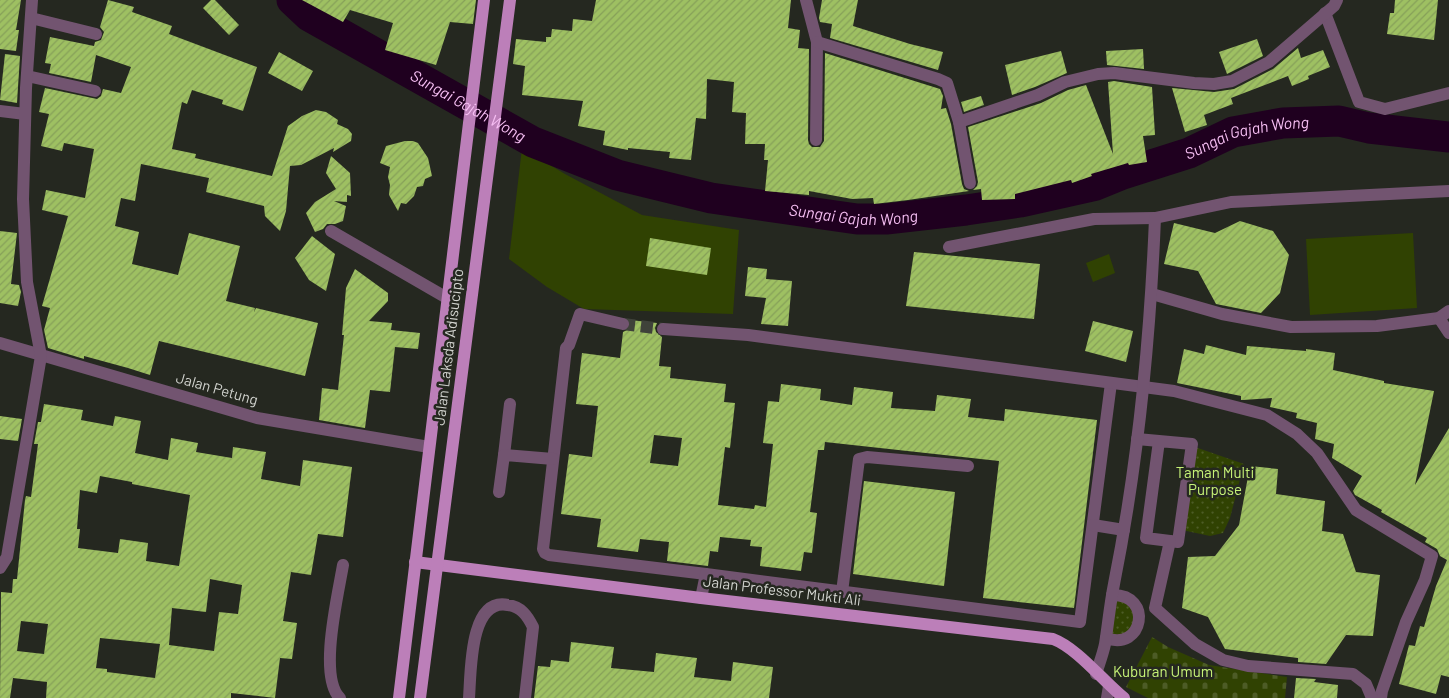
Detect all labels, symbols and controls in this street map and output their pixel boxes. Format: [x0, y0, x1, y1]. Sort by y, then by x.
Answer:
water label: Sungai Gajah Wong [407, 65, 529, 145]
water label: Sungai Gajah Wong [1181, 112, 1309, 163]
water label: Sungai Gajah Wong [788, 199, 919, 229]
street label: Jalan Laksda Adisucipto [429, 268, 467, 426]
street label: Jalan Petung [174, 368, 260, 408]
park label: Taman Multi Purpose [1176, 463, 1254, 498]
street label: Jalan Professor Mukti Ali [702, 571, 862, 609]
park label: Kuburan Umum [1113, 662, 1213, 680]

